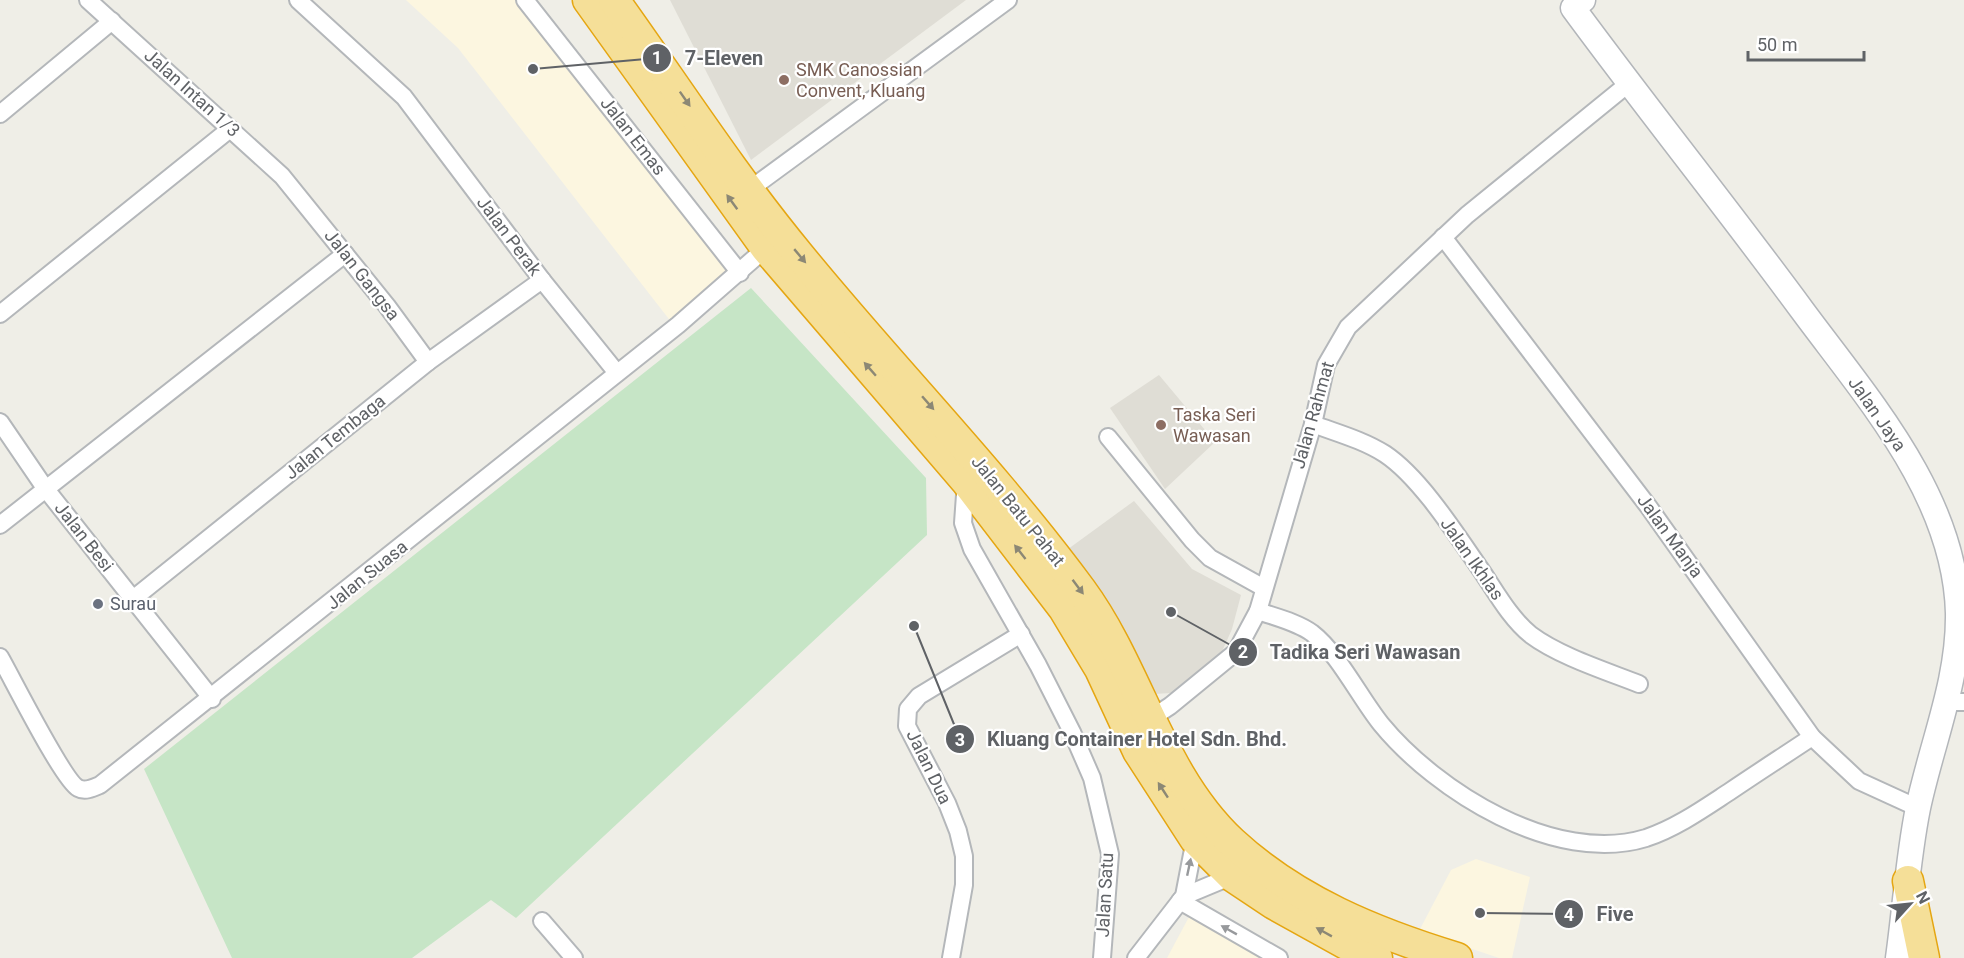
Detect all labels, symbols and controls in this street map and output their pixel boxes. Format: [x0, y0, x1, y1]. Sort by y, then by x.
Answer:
scale bar [1748, 24, 1864, 62]
text: 50 m [1757, 34, 1797, 55]
callout: 7-Eleven [642, 39, 775, 77]
street label: Jalan Intan 1/3 [140, 44, 244, 141]
text: 7-Eleven [685, 46, 763, 70]
text: 1 [652, 47, 662, 68]
place label: SMK Canossian Convent, Kluang [796, 59, 925, 101]
marker: SMK Canossian Convent, Kluang [777, 73, 791, 87]
street label: Jalan Emas [596, 92, 670, 179]
one-way arrow [678, 92, 690, 107]
street label: Jalan Perak [473, 192, 547, 280]
one-way arrow [726, 195, 738, 211]
street label: Jalan Gangsa [320, 225, 404, 324]
one-way arrow [794, 248, 807, 264]
street label: Jalan Rahmat [1287, 359, 1338, 471]
one-way arrow [863, 361, 876, 377]
street label: Jalan Jaya [1844, 372, 1911, 455]
street label: Jalan Tembaga [280, 390, 389, 483]
one-way arrow [922, 395, 935, 411]
place label: Taska Seri Wawasan [1173, 404, 1256, 446]
marker: Taska Seri Wawasan [1154, 418, 1168, 432]
street label: Jalan Batu Pahat [967, 451, 1069, 570]
street label: Jalan Manja [1633, 490, 1708, 581]
street label: Jalan Besi [51, 498, 118, 576]
street label: Jalan Ikhlas [1436, 513, 1508, 604]
street label: Jalan Suasa [322, 536, 411, 614]
one-way arrow [1015, 544, 1027, 559]
one-way arrow [1072, 578, 1084, 594]
place label: Surau [110, 593, 156, 614]
marker: Surau [91, 597, 105, 611]
callout: Tadika Seri Wawasan [1228, 633, 1472, 671]
text: Tadika Seri Wawasan [1270, 640, 1460, 664]
text: 2 [1238, 641, 1248, 662]
callout: Kluang Container Hotel Sdn. Bhd. [945, 720, 1299, 758]
street label: Jalan Dua [903, 726, 956, 807]
text: Kluang Container Hotel Sdn. Bhd. [987, 727, 1287, 751]
text: 3 [955, 729, 965, 750]
one-way arrow [1158, 782, 1169, 798]
street label: Jalan Satu [1092, 852, 1117, 938]
one-way arrow [1185, 858, 1195, 877]
north arrow [1880, 874, 1940, 934]
text: N [1912, 888, 1934, 907]
callout: Five [1554, 895, 1646, 933]
text: Five [1596, 902, 1634, 926]
text: 4 [1564, 904, 1574, 925]
one-way arrow [1220, 925, 1237, 935]
one-way arrow [1316, 927, 1333, 937]

